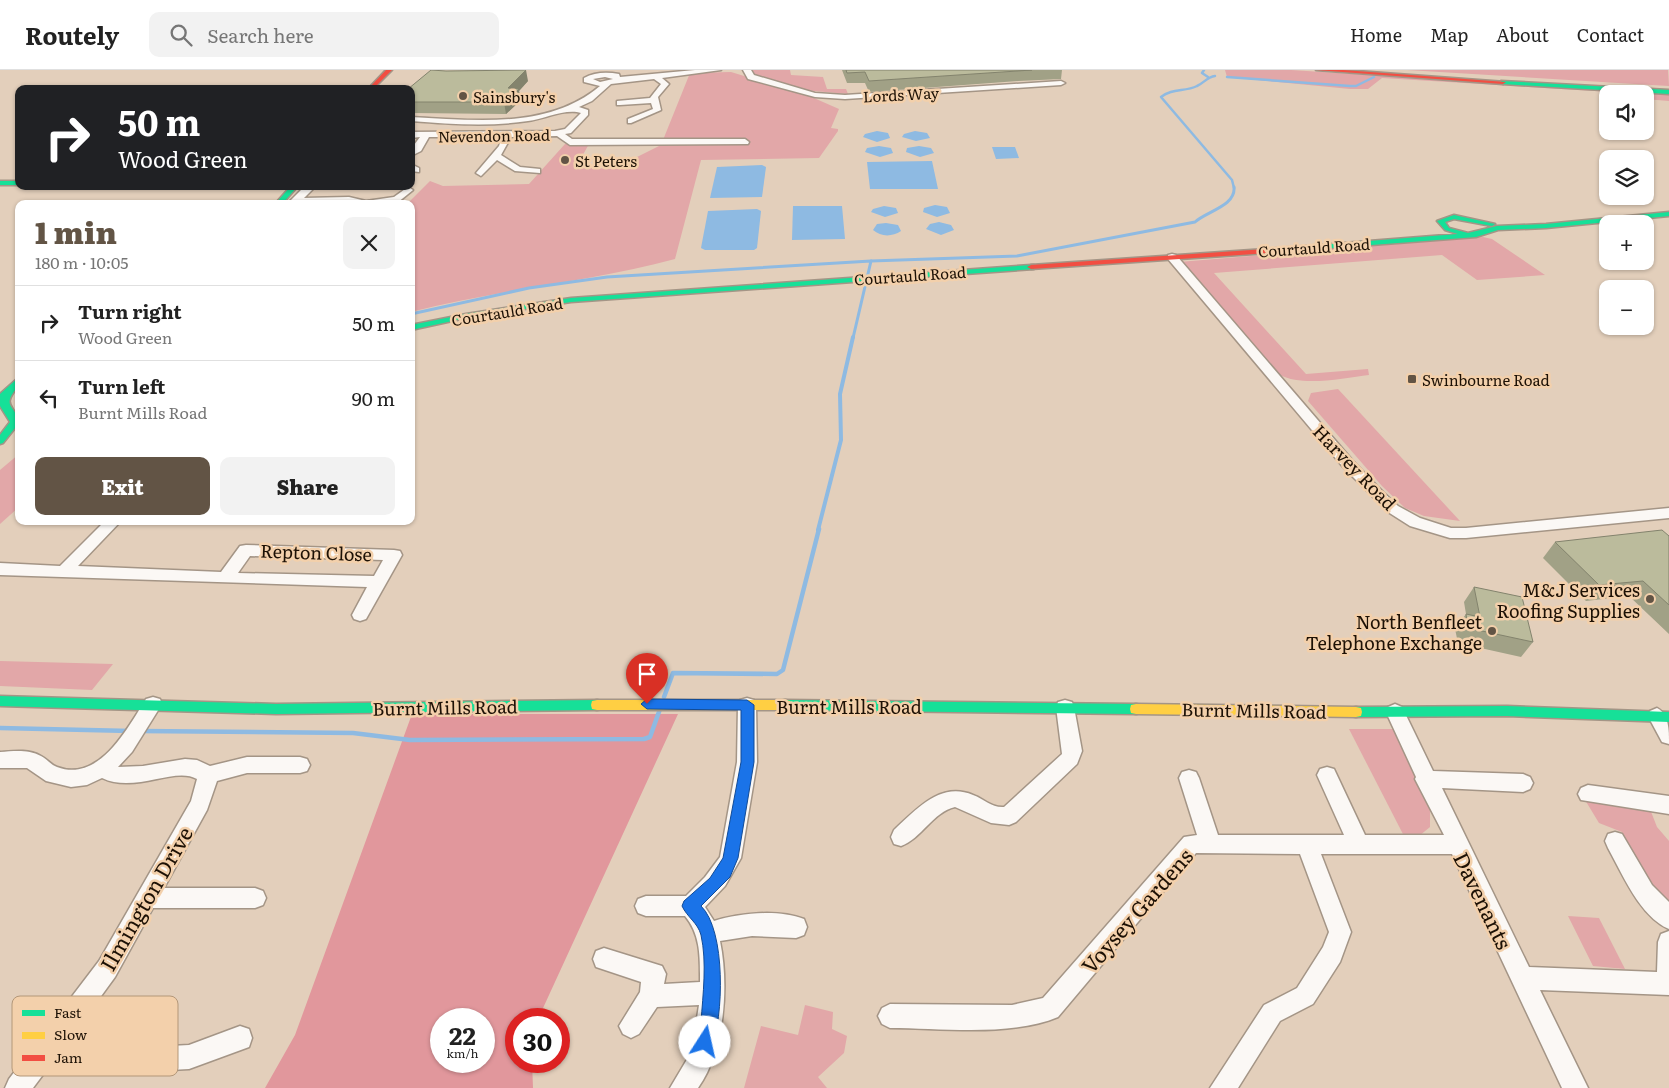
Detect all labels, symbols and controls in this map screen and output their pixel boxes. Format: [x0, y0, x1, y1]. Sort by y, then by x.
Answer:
search box [149, 12, 499, 57]
text: Routely [25, 17, 119, 52]
icon: search [167, 21, 195, 49]
text: Search here [207, 21, 314, 49]
text: Home [1350, 21, 1402, 48]
text: Map [1430, 21, 1468, 48]
text: About [1496, 21, 1549, 48]
text: Contact [1577, 21, 1644, 48]
street label: Lords Way [862, 81, 940, 107]
place label: Sainsbury's [473, 85, 556, 108]
map controls [1599, 85, 1654, 335]
button: sound [1599, 85, 1654, 140]
marker: Sainsbury's [457, 90, 469, 102]
text: 50 m [118, 95, 201, 147]
icon: right [35, 105, 100, 170]
street label: Nevendon Road [438, 123, 550, 147]
text: Wood Green [118, 142, 248, 175]
place label: St Peters [575, 149, 637, 172]
button: layers [1599, 150, 1654, 205]
marker: St Peters [559, 154, 571, 166]
text: 1 min [35, 209, 117, 253]
button: + [1599, 215, 1654, 270]
button: close [343, 217, 395, 269]
street label: Courtauld Road [1257, 232, 1371, 262]
text: 180 m · 10:05 [35, 250, 129, 274]
street label: Courtauld Road [853, 260, 967, 290]
button: − [1599, 280, 1654, 335]
street label: Courtauld Road [450, 291, 564, 331]
text: Turn right [78, 297, 182, 325]
icon: right [35, 309, 63, 337]
text: 50 m [352, 309, 395, 337]
text: Wood Green [78, 325, 172, 349]
place label: Swinbourne Road [1422, 368, 1550, 391]
text: Turn left [78, 372, 165, 400]
marker: Swinbourne Road [1406, 373, 1418, 385]
icon: left [35, 384, 63, 412]
text: 90 m [352, 384, 395, 412]
text: Burnt Mills Road [78, 400, 207, 424]
street label: Harvey Road [1307, 418, 1403, 516]
button: Exit [35, 457, 210, 515]
button: Share [220, 457, 395, 515]
street label: Repton Close [260, 537, 372, 567]
place label: M&J Services Roofing Supplies [1496, 576, 1640, 624]
marker: M&J Services Roofing Supplies [1644, 593, 1656, 605]
place label: North Benfleet Telephone Exchange [1305, 608, 1483, 656]
marker: North Benfleet Telephone Exchange [1486, 625, 1498, 637]
pin [626, 653, 668, 704]
icon: arrive [633, 660, 661, 688]
street label: Burnt Mills Road [372, 692, 518, 722]
street label: Burnt Mills Road [776, 693, 922, 720]
street label: Burnt Mills Road [1181, 695, 1327, 725]
street label: Ilmington Drive [91, 820, 199, 976]
street label: Voysey Gardens [1073, 841, 1199, 979]
street label: Davenants [1447, 846, 1521, 954]
legend [12, 996, 178, 1076]
text: Fast [54, 1002, 82, 1022]
speed limit sign: 30 [505, 1008, 570, 1073]
position arrow [678, 1015, 730, 1067]
text: 22 [449, 1016, 476, 1053]
text: Slow [54, 1024, 87, 1044]
text: km/h [447, 1044, 478, 1062]
text: Jam [54, 1047, 83, 1067]

